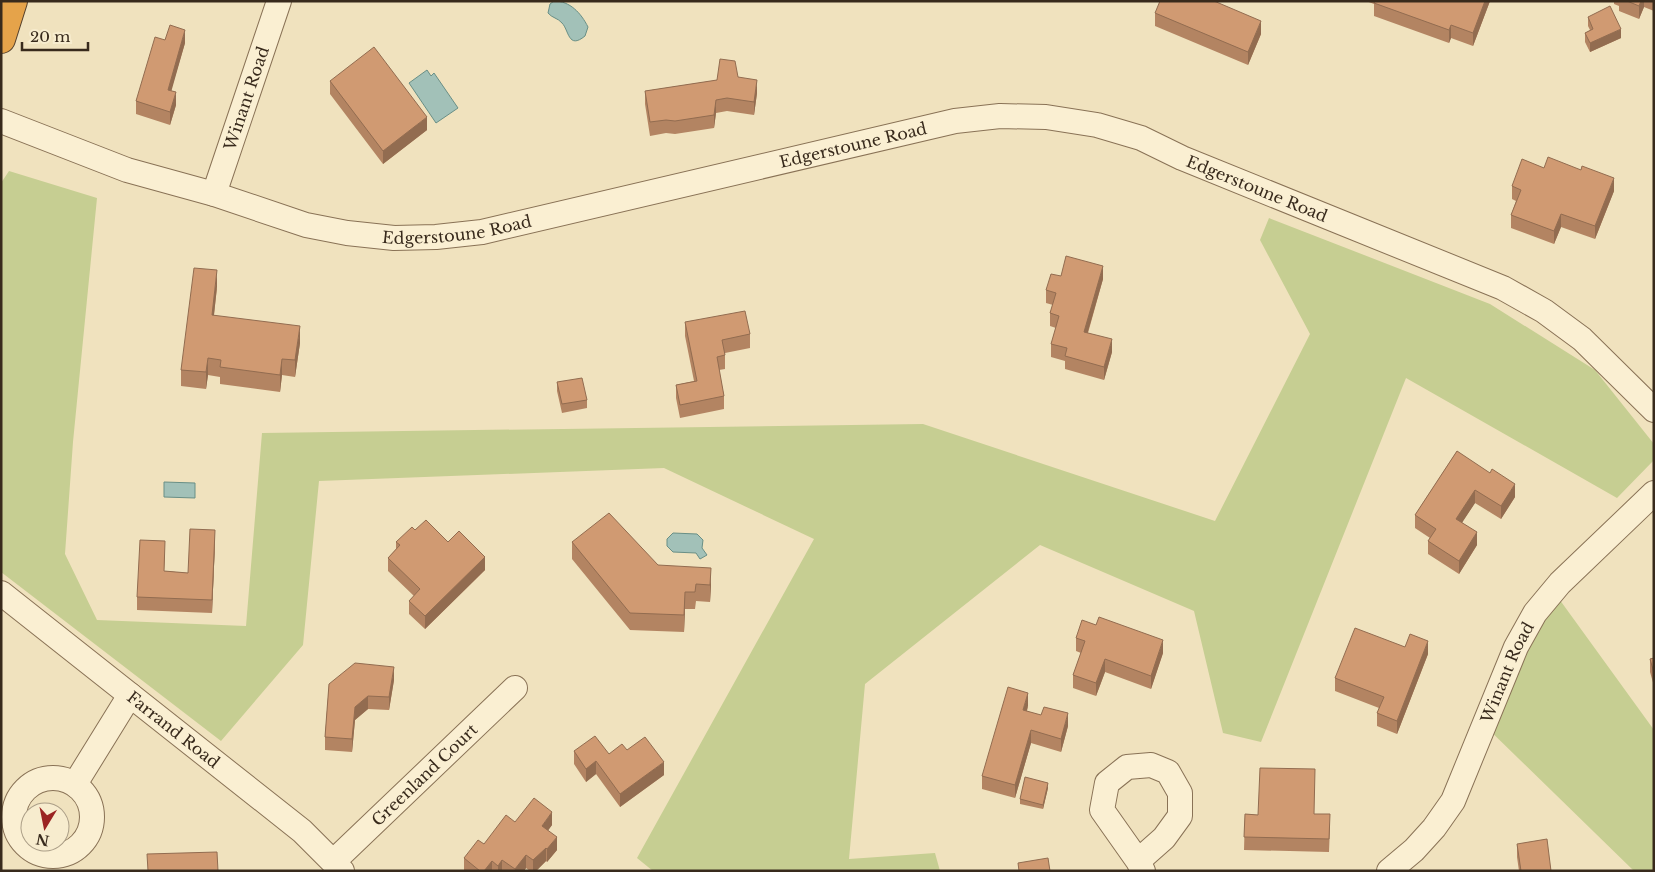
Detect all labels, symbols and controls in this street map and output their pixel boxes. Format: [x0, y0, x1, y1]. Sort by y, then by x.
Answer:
scale bar [22, 20, 89, 52]
text: 20 m [30, 27, 70, 46]
street label: Winant Road [219, 44, 273, 154]
street label: Edgerstoune Road [777, 118, 929, 172]
street label: Edgerstoune Road [1183, 151, 1331, 226]
street label: Edgerstoune Road [381, 211, 534, 248]
street label: Winant Road [1476, 618, 1538, 727]
street label: Farrand Road [123, 687, 224, 772]
street label: Greenland Court [367, 719, 482, 830]
north arrow [20, 802, 70, 852]
text: N [35, 830, 51, 850]

